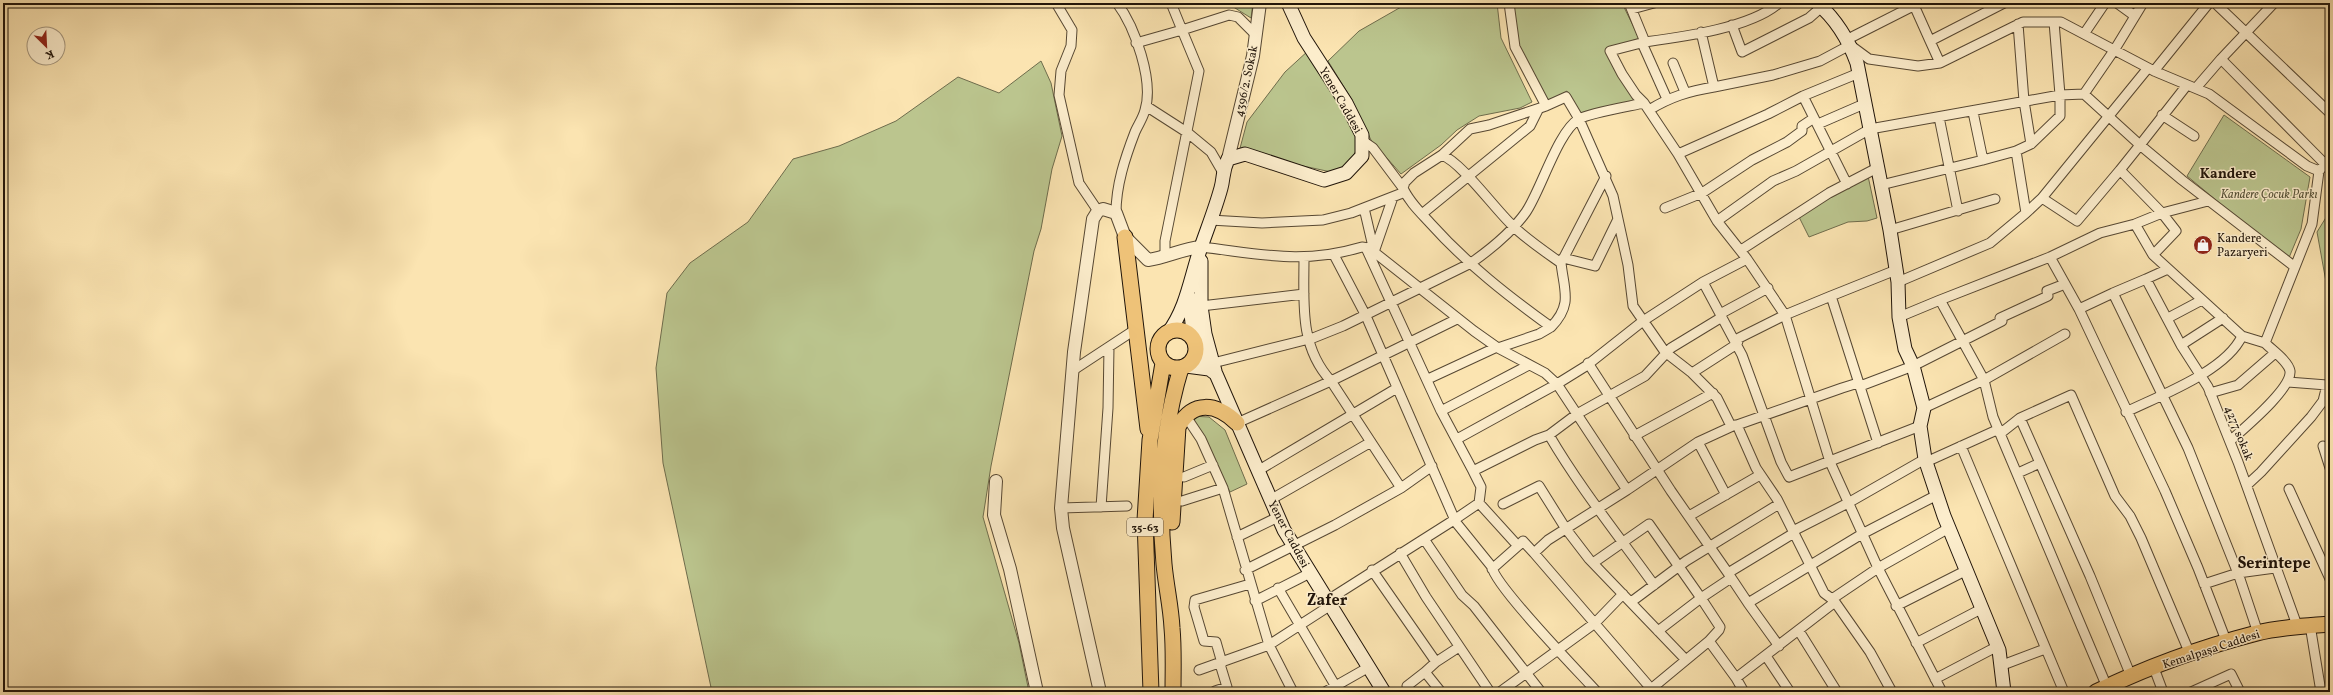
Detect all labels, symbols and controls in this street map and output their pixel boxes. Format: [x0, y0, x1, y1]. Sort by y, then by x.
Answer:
north arrow [26, 26, 66, 66]
street label: 4396/2. Sokak [1232, 44, 1262, 118]
text: K [43, 45, 56, 62]
street label: Yener Caddesi [1315, 64, 1366, 137]
district label: Kandere [2200, 165, 2256, 184]
park label: Kandere Çocuk Parkı [2221, 187, 2317, 203]
place label: Kandere Pazaryeri [2217, 231, 2268, 261]
shop icon: Kandere Pazaryeri [2192, 234, 2214, 256]
street label: 4277 sokak [2220, 404, 2256, 464]
street label: Yener Caddesi [1264, 498, 1313, 571]
road number: 35-63 [1127, 518, 1163, 536]
district label: Serintepe [2237, 553, 2311, 575]
district label: Zafer [1307, 590, 1348, 612]
street label: Kemalpaşa Caddesi [2160, 627, 2262, 673]

